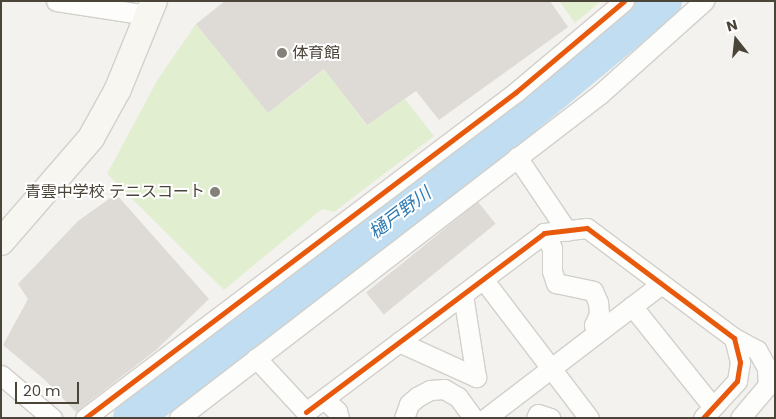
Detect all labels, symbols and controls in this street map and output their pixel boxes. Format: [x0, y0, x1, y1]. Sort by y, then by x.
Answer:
north arrow [711, 15, 761, 65]
text: N [724, 15, 740, 37]
place label: 体育館 [292, 43, 340, 63]
marker: 体育館 [276, 47, 288, 59]
place label: 青雲中学校 テニスコート [25, 182, 205, 202]
water label: 樋戸野川 [365, 183, 435, 243]
marker: 青雲中学校 テニスコート [209, 186, 221, 198]
scale bar [18, 372, 81, 404]
text: 20 m [23, 380, 61, 401]

